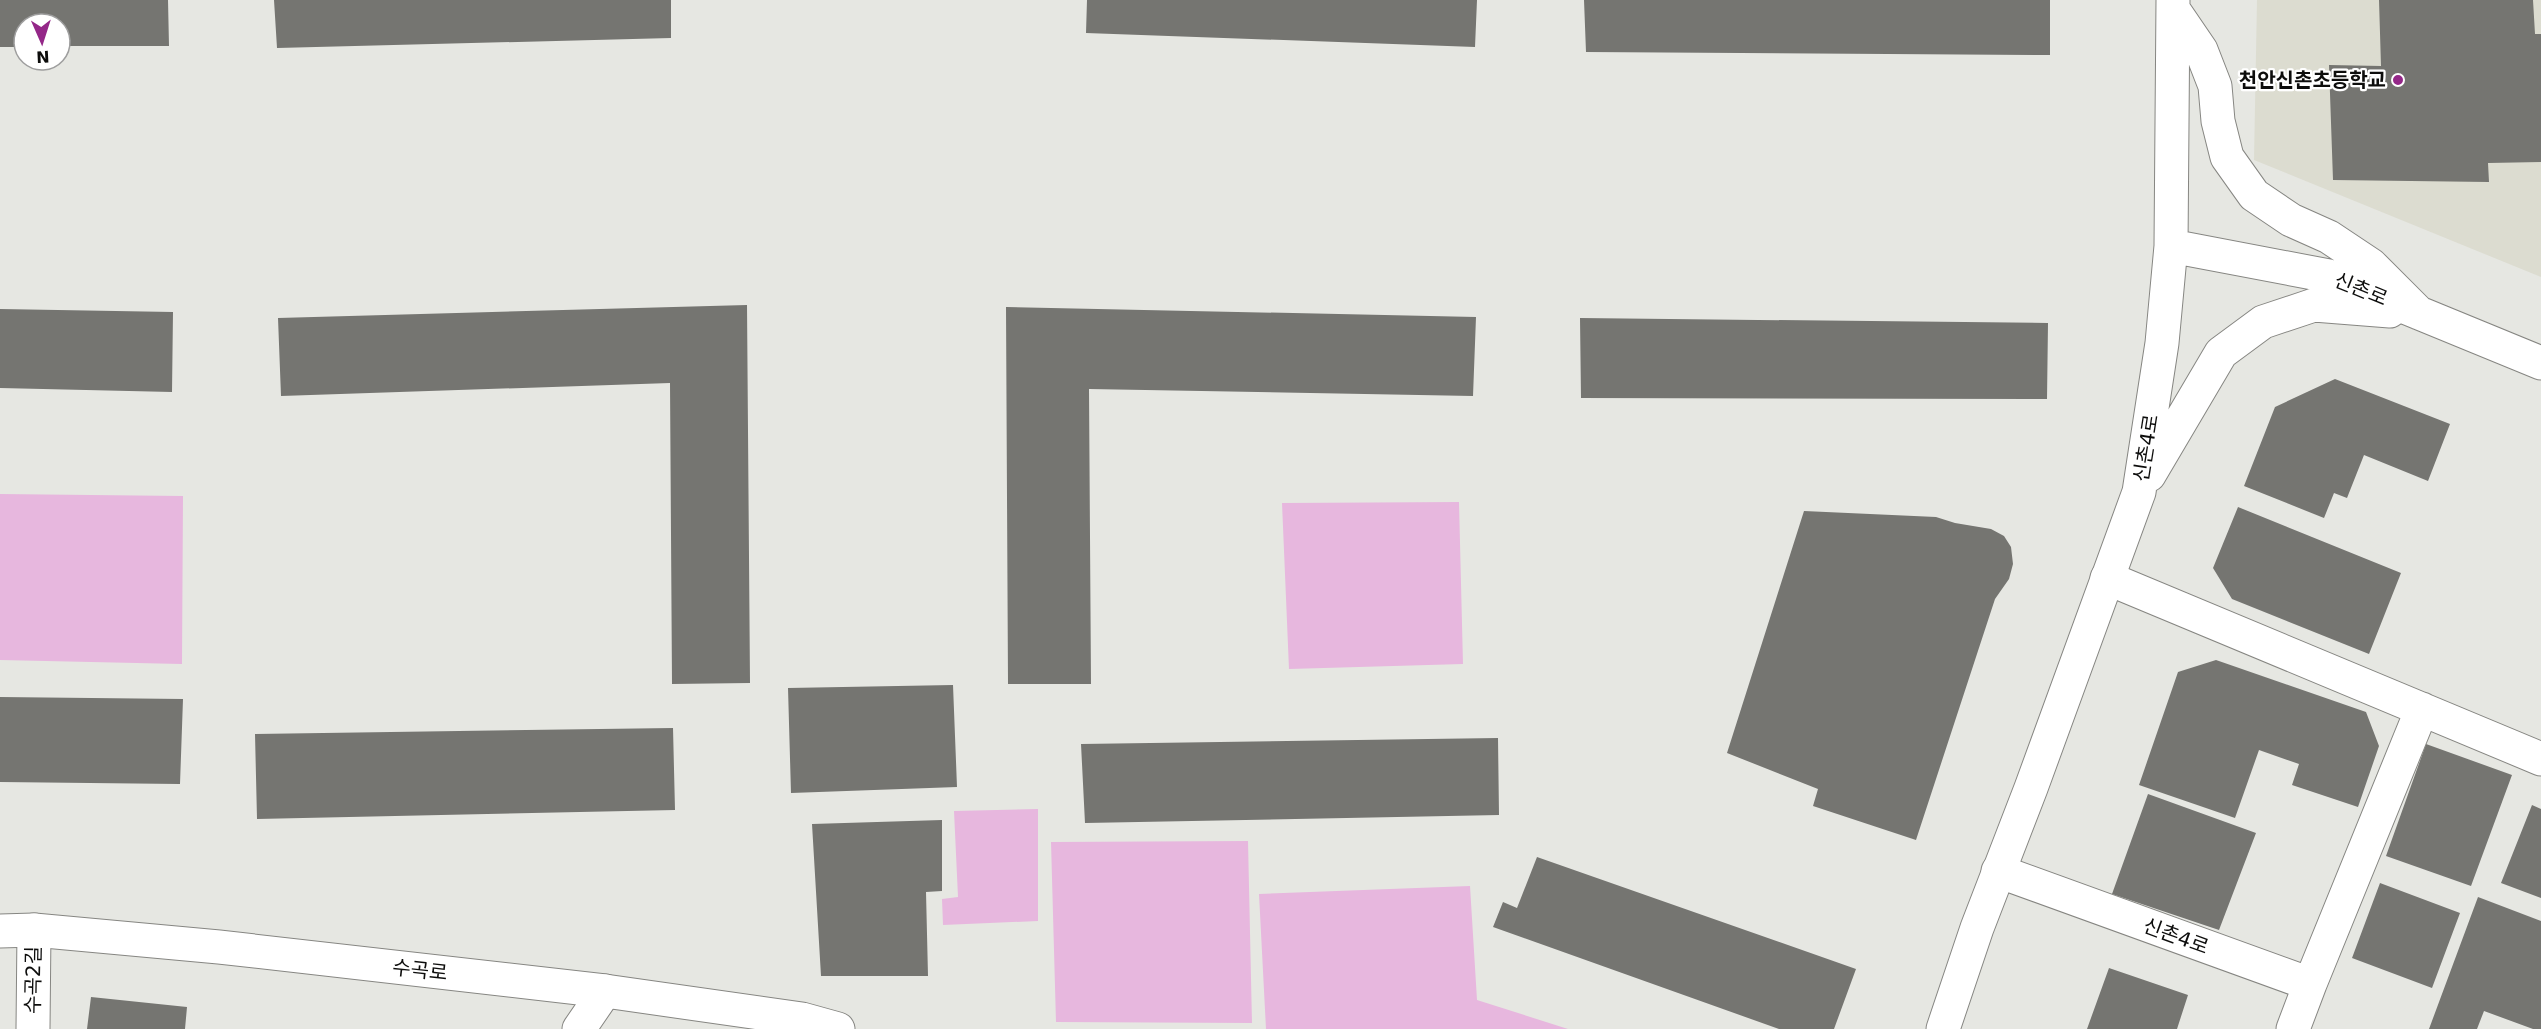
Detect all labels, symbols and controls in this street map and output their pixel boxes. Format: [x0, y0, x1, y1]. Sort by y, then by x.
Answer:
north arrow [12, 12, 72, 72]
text: N [36, 47, 50, 66]
place label: 천안신촌초등학교 [2239, 68, 2386, 92]
marker: 천안신촌초등학교 [2391, 73, 2405, 87]
street label: 신촌로 [2331, 268, 2391, 310]
street label: 신촌4로 [2129, 413, 2163, 483]
street label: 신촌4로 [2140, 913, 2212, 959]
street label: 수곡2길 [20, 946, 46, 1014]
street label: 수곡로 [391, 955, 449, 985]

